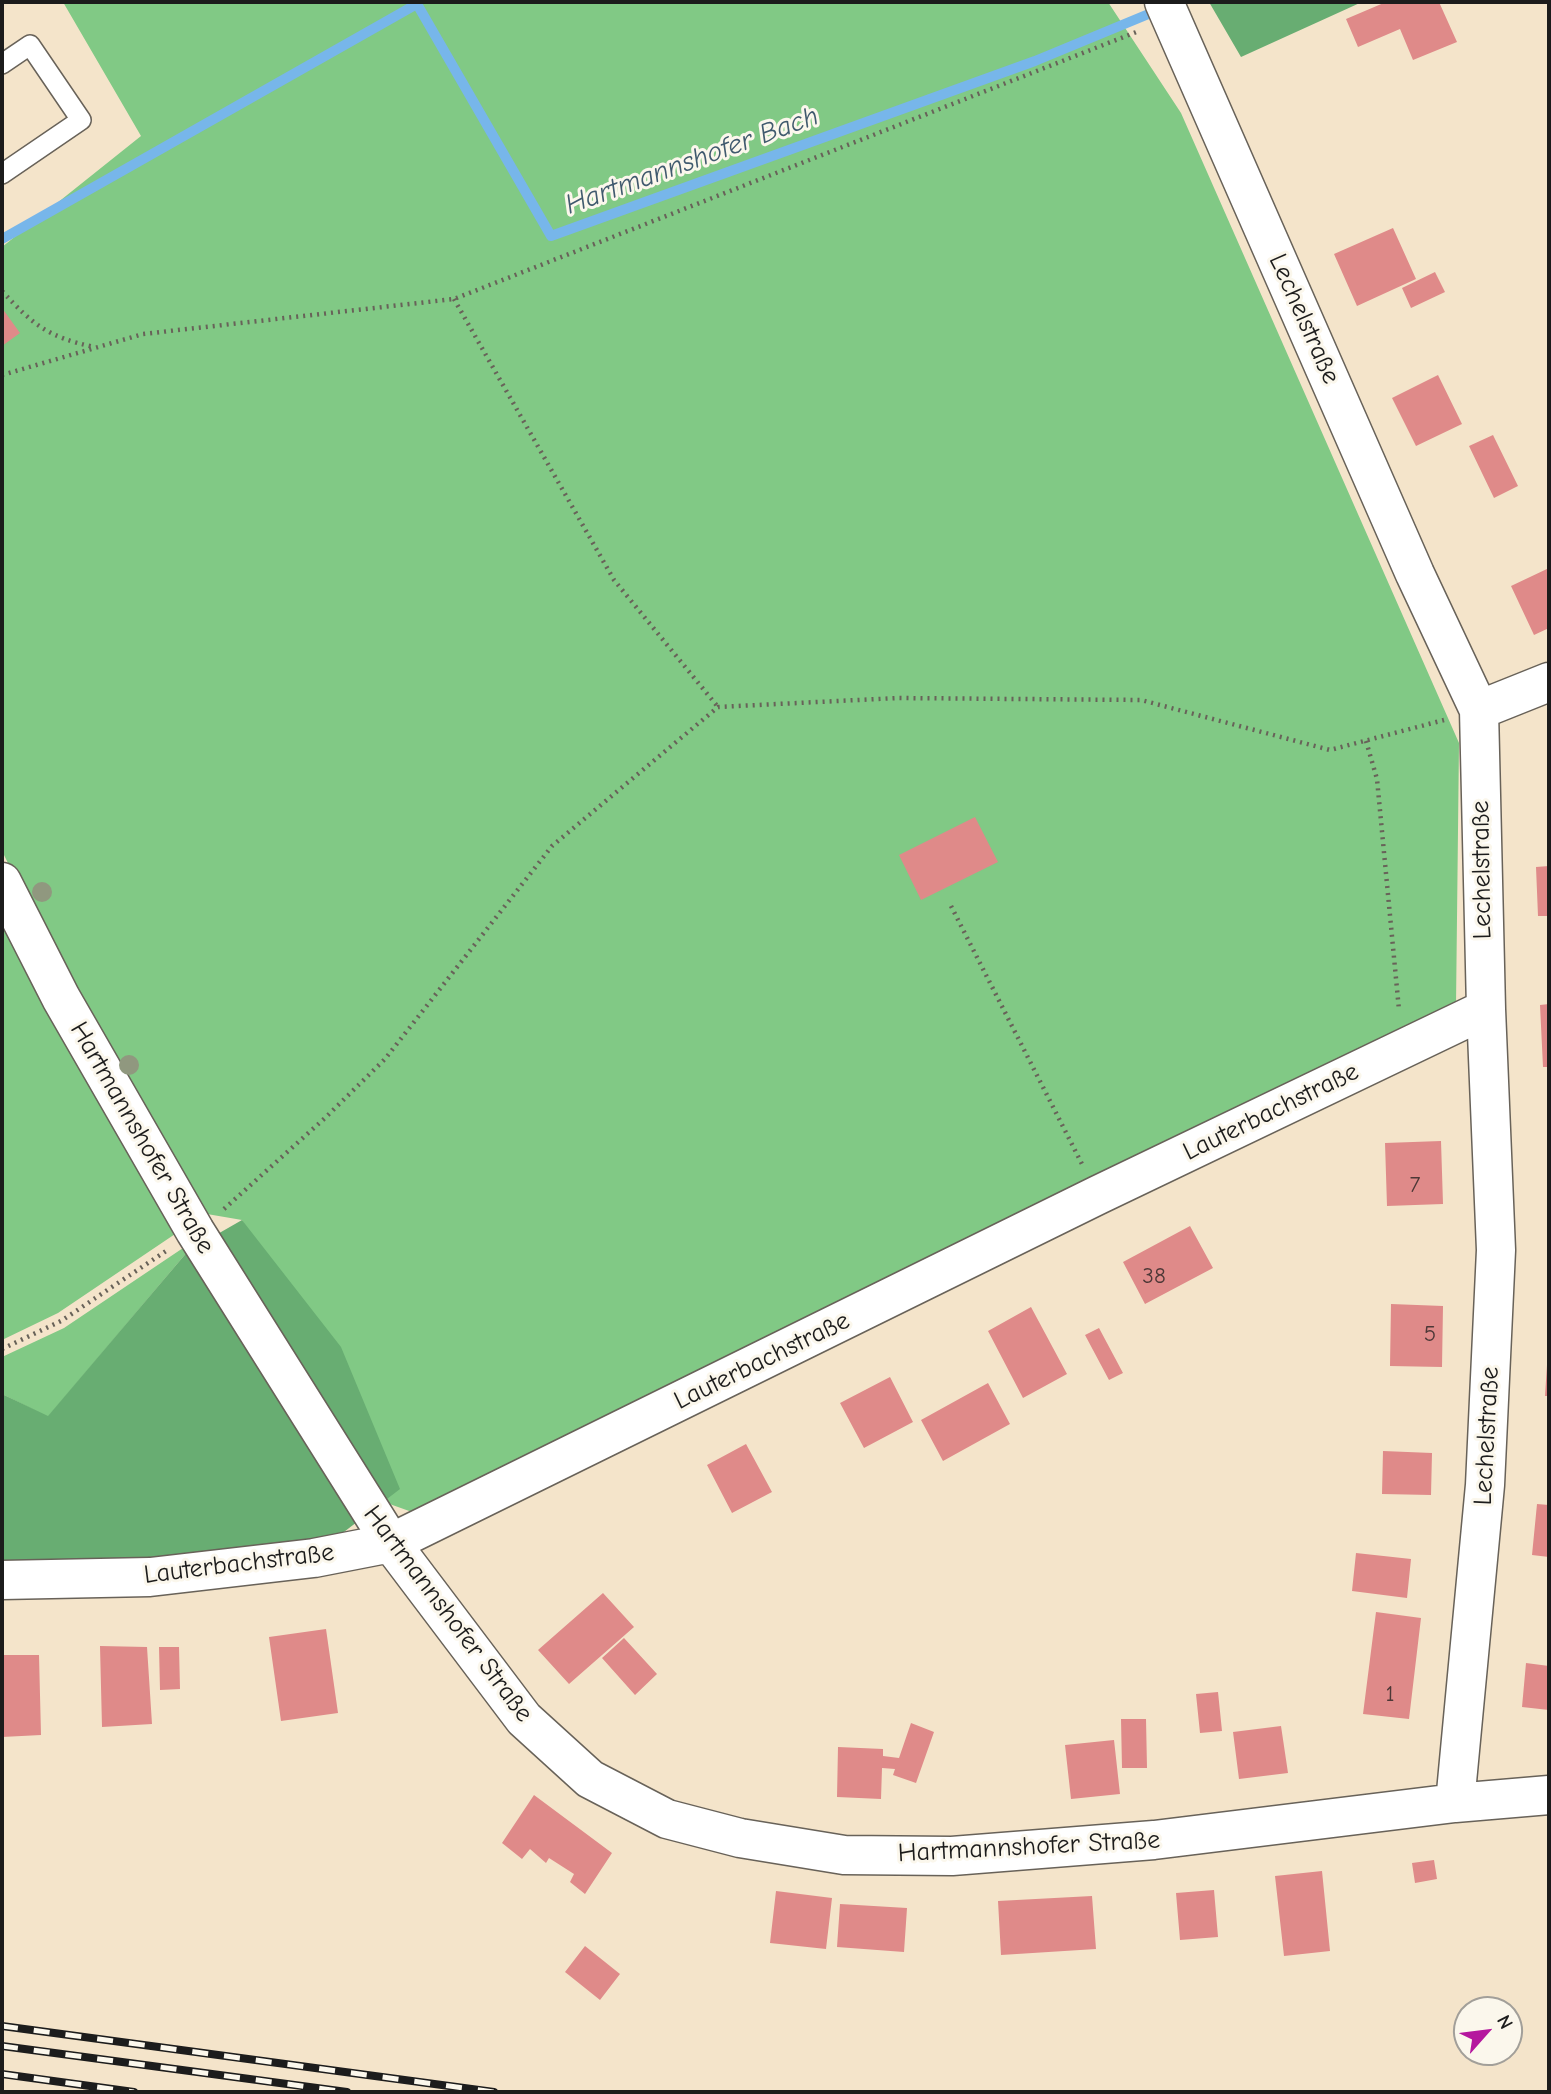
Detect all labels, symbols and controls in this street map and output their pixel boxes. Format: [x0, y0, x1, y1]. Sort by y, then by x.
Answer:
water label: Hartmannshofer Bach [561, 100, 823, 222]
street label: Lechelstraße [1261, 249, 1347, 389]
street label: Lechelstraße [1465, 800, 1499, 940]
street label: Hartmannshofer Straße [63, 1016, 221, 1260]
street label: Lauterbachstraße [1178, 1056, 1364, 1168]
house number: 7 [1410, 1171, 1420, 1199]
house number: 38 [1142, 1262, 1166, 1290]
street label: Lauterbachstraße [669, 1305, 855, 1417]
house number: 5 [1424, 1320, 1436, 1348]
street label: Lechelstraße [1468, 1366, 1506, 1506]
street label: Hartmannshofer Straße [357, 1500, 539, 1728]
street label: Lauterbachstraße [142, 1537, 336, 1591]
house number: 1 [1385, 1680, 1395, 1708]
street label: Hartmannshofer Straße [897, 1825, 1161, 1869]
north arrow [1453, 1996, 1523, 2066]
text: N [1492, 2011, 1517, 2033]

